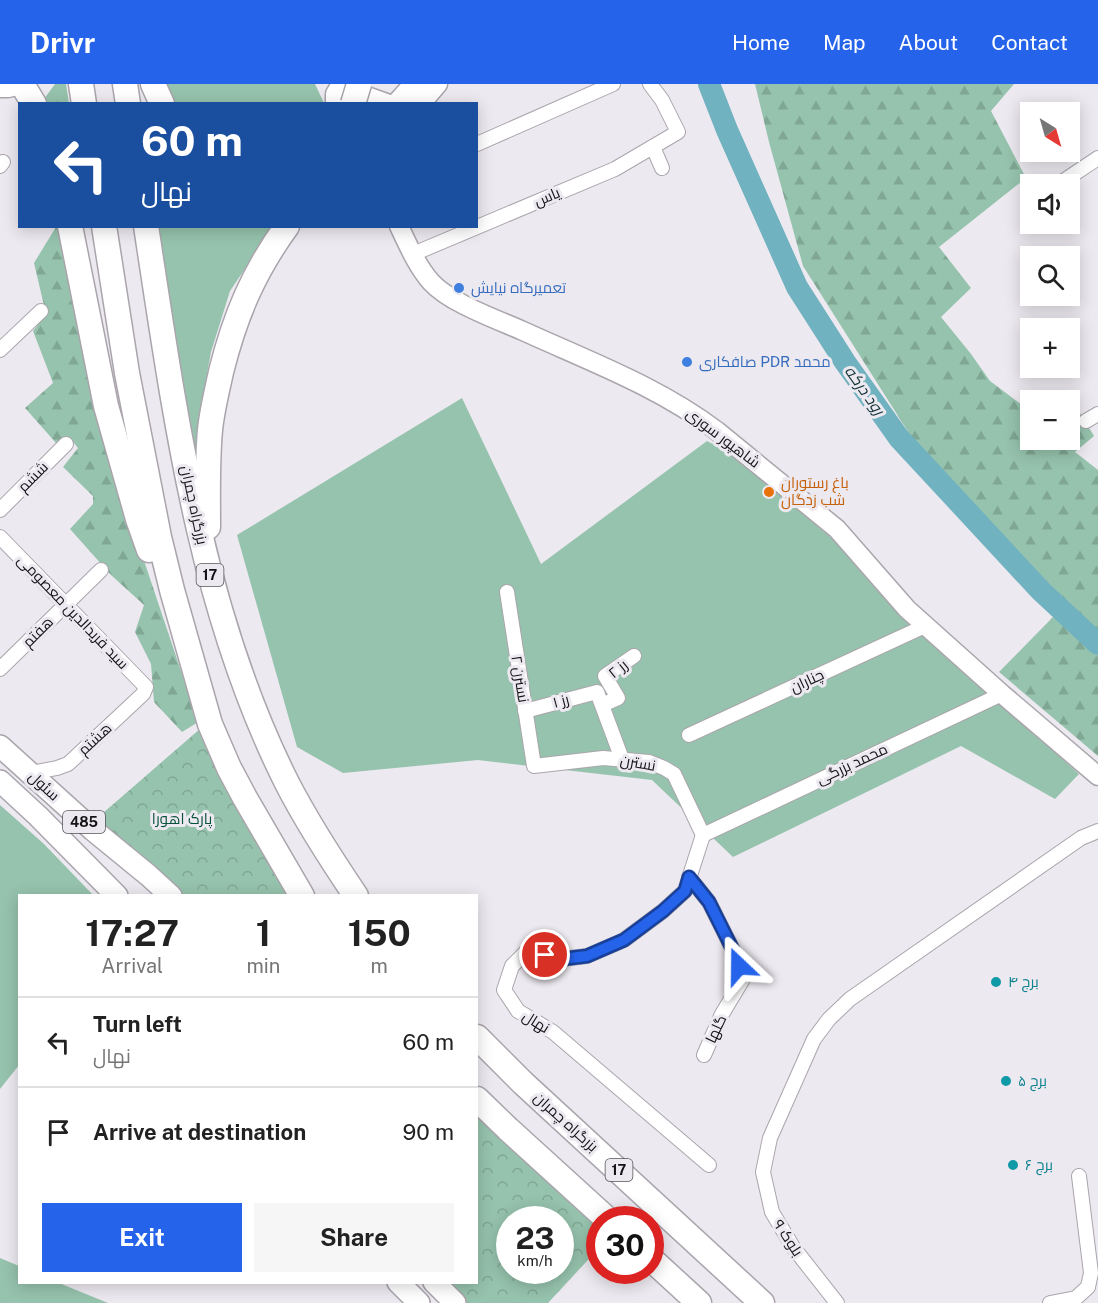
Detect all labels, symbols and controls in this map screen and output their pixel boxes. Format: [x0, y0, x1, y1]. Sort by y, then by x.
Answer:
text: Drivr [30, 26, 95, 59]
text: Home [732, 30, 790, 55]
text: Map [823, 30, 866, 55]
text: About [899, 30, 958, 55]
text: Contact [991, 30, 1068, 55]
north arrow [1020, 102, 1080, 162]
map controls [1020, 102, 1080, 450]
text: 60 m [141, 116, 243, 165]
icon: left [42, 126, 120, 204]
button: sound [1020, 174, 1080, 234]
text: نهال [141, 175, 192, 207]
street label: یاس [531, 184, 563, 211]
button: search [1020, 246, 1080, 306]
place label: تعمیرگاه نیایش [471, 279, 566, 298]
marker: تعمیرگاه نیایش [452, 281, 466, 295]
button: + [1020, 318, 1080, 378]
place label: صافکاری PDR محمد [699, 353, 831, 372]
marker: صافکاری PDR محمد [680, 355, 694, 369]
water label: رود درکه [841, 362, 889, 420]
button: − [1020, 390, 1080, 450]
street label: شاهپور سوری [682, 404, 764, 472]
street label: ششم [14, 458, 53, 497]
street label: بزرگراه چمران [176, 464, 211, 546]
place label: باغ رستوران شب زدگان [781, 474, 849, 510]
marker: باغ رستوران شب زدگان [762, 485, 776, 499]
street label: سید فریدالدین معصومی [13, 551, 132, 674]
road number: 17 [196, 564, 224, 586]
street label: هفتم [19, 613, 58, 652]
street label: نسترن ۲ [506, 654, 533, 704]
street label: رز ۲ [605, 656, 631, 682]
street label: چناران [787, 665, 827, 697]
street label: رز ۱ [551, 690, 571, 712]
street label: هشتم [75, 719, 116, 760]
street label: محمد بزرگی [814, 740, 891, 789]
street label: نسترن [619, 751, 657, 776]
street label: سئول [25, 767, 63, 805]
park label: پارک اهورا [152, 810, 212, 829]
road number: 485 [63, 811, 105, 833]
text: 17:27 [85, 912, 179, 954]
text: 1 [256, 912, 271, 954]
text: 150 [348, 912, 411, 954]
pin [519, 929, 570, 980]
position arrow [707, 934, 771, 998]
icon: arrive [528, 938, 561, 971]
text: Arrival [101, 954, 163, 978]
text: min [246, 954, 280, 978]
text: m [371, 954, 388, 978]
place label: برج ۴ [1008, 973, 1039, 993]
marker: برج ۴ [989, 975, 1003, 989]
street label: نهال [519, 1007, 553, 1038]
text: Turn left [93, 1011, 182, 1037]
street label: گلها [702, 1012, 731, 1046]
icon: left [42, 1026, 75, 1059]
text: 60 m [403, 1029, 454, 1055]
text: نهال [93, 1044, 131, 1068]
place label: برج ۵ [1018, 1072, 1047, 1092]
marker: برج ۵ [999, 1074, 1013, 1088]
street label: بزرگراه چمران [529, 1088, 602, 1156]
icon: arrive [42, 1116, 75, 1149]
text: Arrive at destination [93, 1119, 306, 1145]
text: 90 m [403, 1119, 454, 1145]
place label: برج ۶ [1025, 1156, 1053, 1176]
marker: برج ۶ [1006, 1158, 1020, 1172]
road number: 17 [606, 1159, 632, 1181]
button: Exit [42, 1203, 242, 1272]
button: Share [254, 1203, 454, 1272]
speed limit sign: 30 [586, 1206, 664, 1284]
street label: بلوک ۹ [769, 1216, 807, 1260]
text: 23 [515, 1220, 555, 1256]
text: km/h [517, 1252, 553, 1269]

